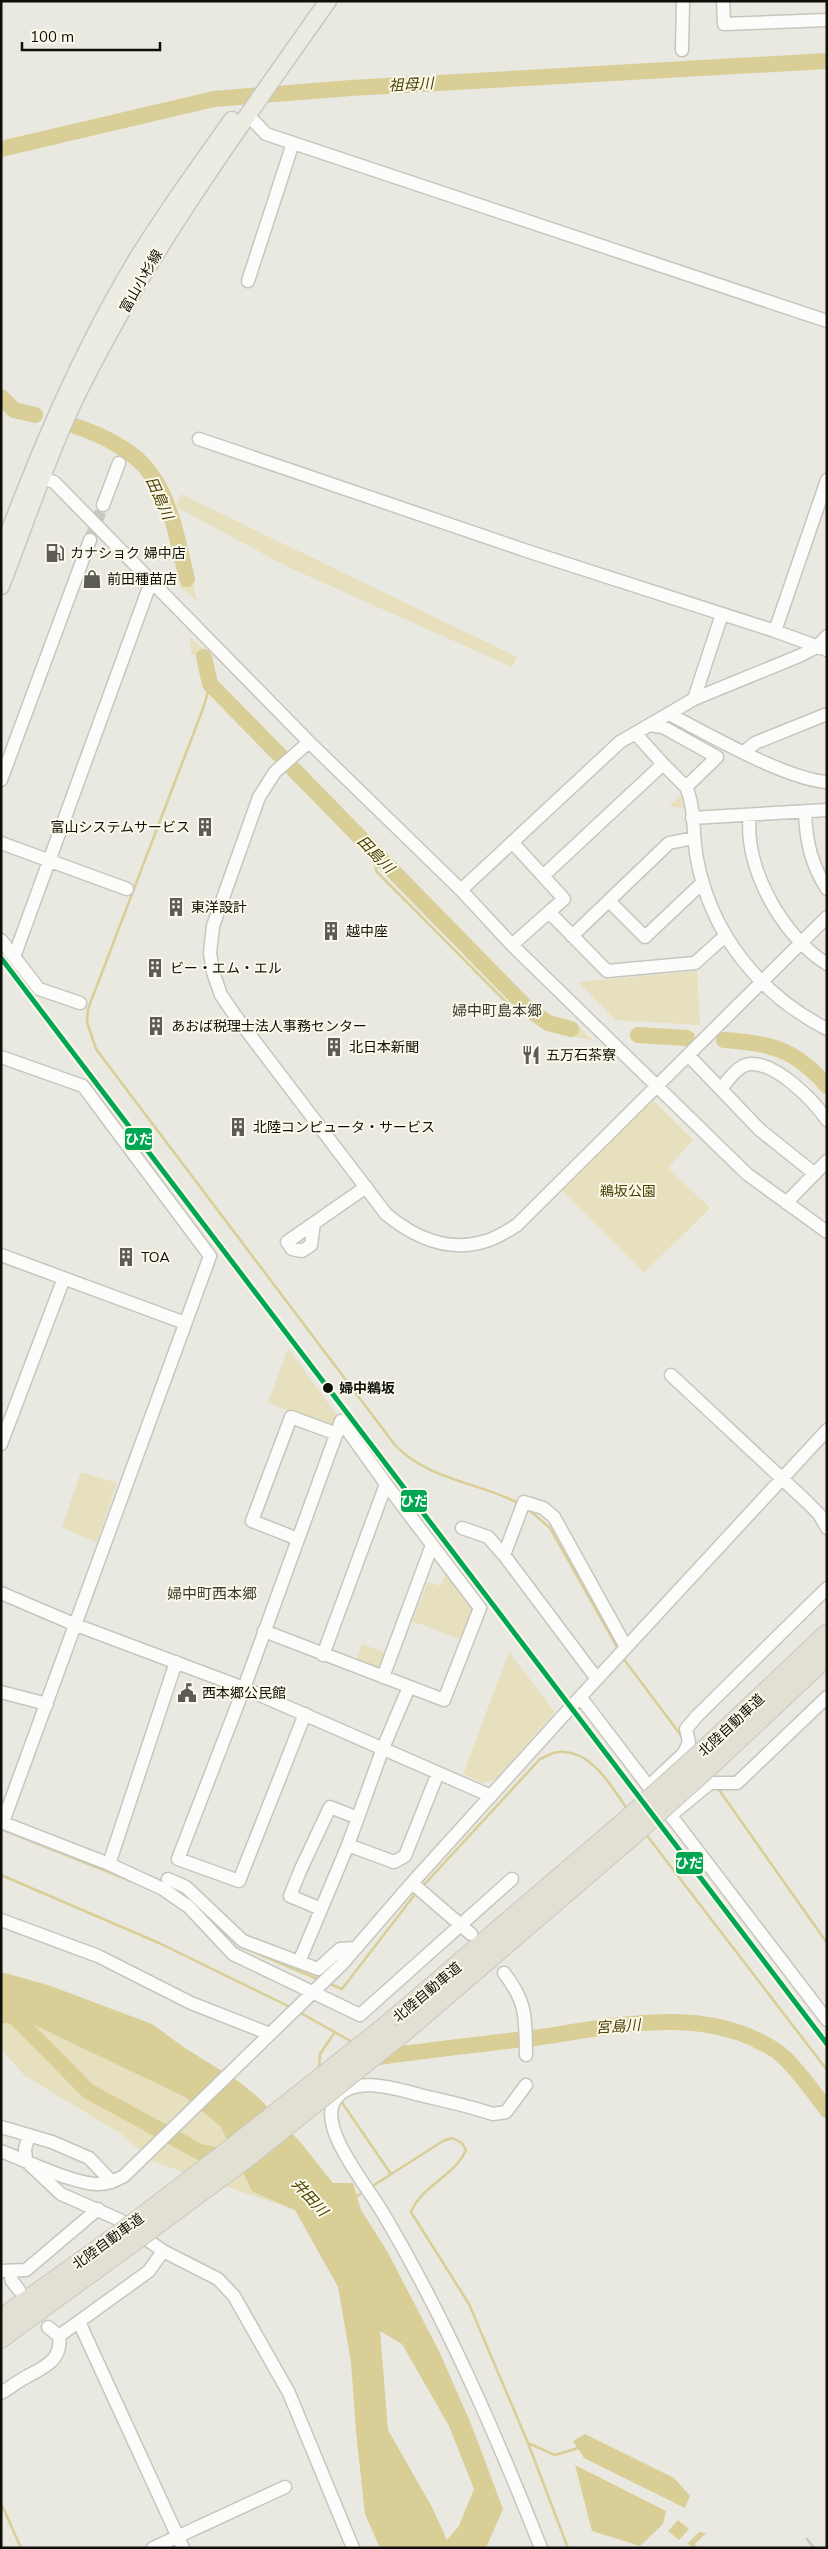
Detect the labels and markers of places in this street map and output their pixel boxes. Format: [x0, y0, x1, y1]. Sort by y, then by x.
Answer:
fuel station icon: カナショク 婦中店 [44, 542, 66, 564]
place label: カナショク 婦中店 [70, 544, 186, 562]
shop icon: 前田種苗店 [81, 568, 103, 590]
place label: 前田種苗店 [107, 570, 177, 588]
building icon: 富山システムサービス [194, 816, 216, 838]
place label: 富山システムサービス [50, 818, 190, 836]
building icon: 東洋設計 [165, 896, 187, 918]
place label: 東洋設計 [191, 898, 247, 916]
building icon: 越中座 [320, 920, 342, 942]
place label: 越中座 [346, 922, 388, 940]
building icon: ビー・エム・エル [144, 957, 166, 979]
place label: ビー・エム・エル [170, 959, 282, 977]
building icon: あおば税理士法人事務センター [145, 1015, 167, 1037]
place label: あおば税理士法人事務センター [171, 1017, 367, 1035]
building icon: 北日本新聞 [323, 1036, 345, 1058]
place label: 北日本新聞 [349, 1038, 419, 1056]
restaurant icon: 五万石茶寮 [520, 1044, 542, 1066]
place label: 五万石茶寮 [546, 1046, 616, 1064]
building icon: 北陸コンピュータ・サービス [227, 1116, 249, 1138]
place label: 北陸コンピュータ・サービス [253, 1118, 435, 1136]
building icon: TOA [115, 1246, 137, 1268]
place label: TOA [141, 1248, 170, 1266]
place label: 婦中鵜坂 [339, 1379, 395, 1397]
marker: 婦中鵜坂 [321, 1381, 335, 1395]
public building icon: 西本郷公民館 [176, 1682, 198, 1704]
place label: 西本郷公民館 [202, 1684, 286, 1702]

